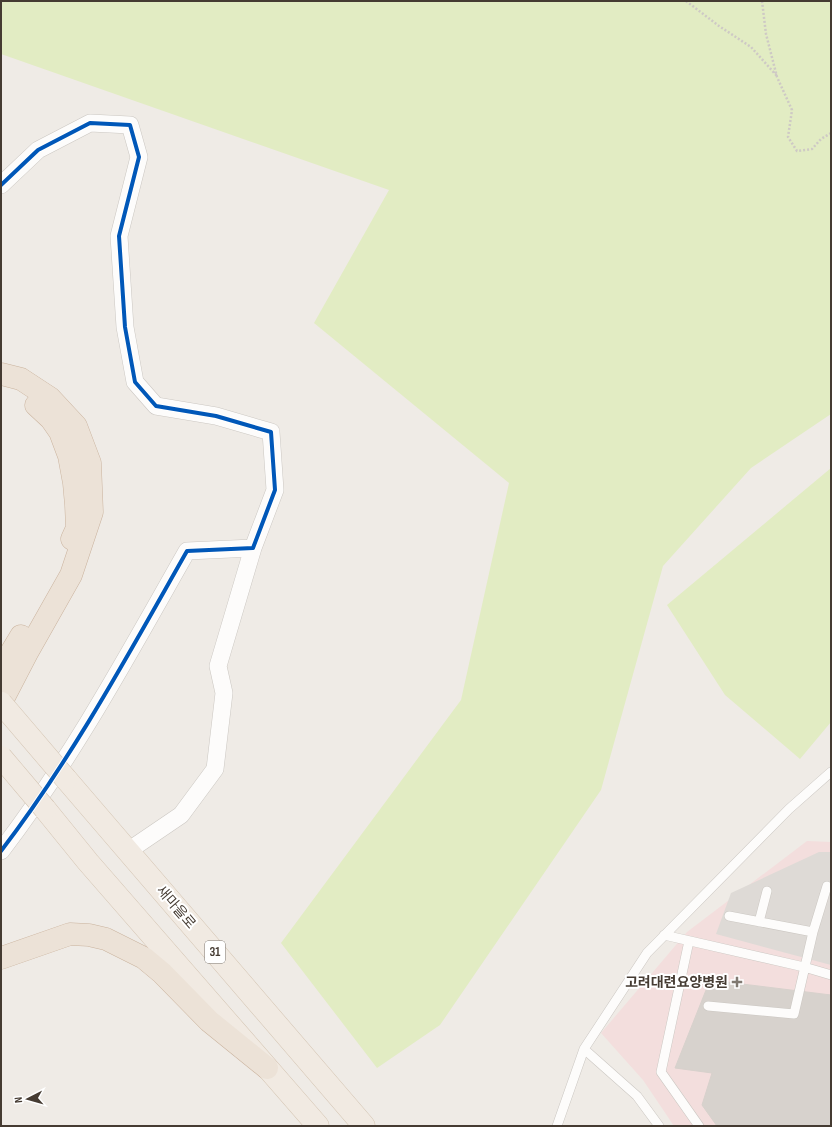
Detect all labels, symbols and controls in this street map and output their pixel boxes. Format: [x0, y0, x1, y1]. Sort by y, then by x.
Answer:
street label: 새마을로 [153, 882, 199, 932]
road number: 31 [205, 941, 225, 963]
place label: 고려대련요양병원 [625, 974, 728, 991]
marker: 고려대련요양병원 [731, 976, 743, 988]
north arrow [8, 1079, 48, 1119]
text: N [12, 1096, 25, 1104]

